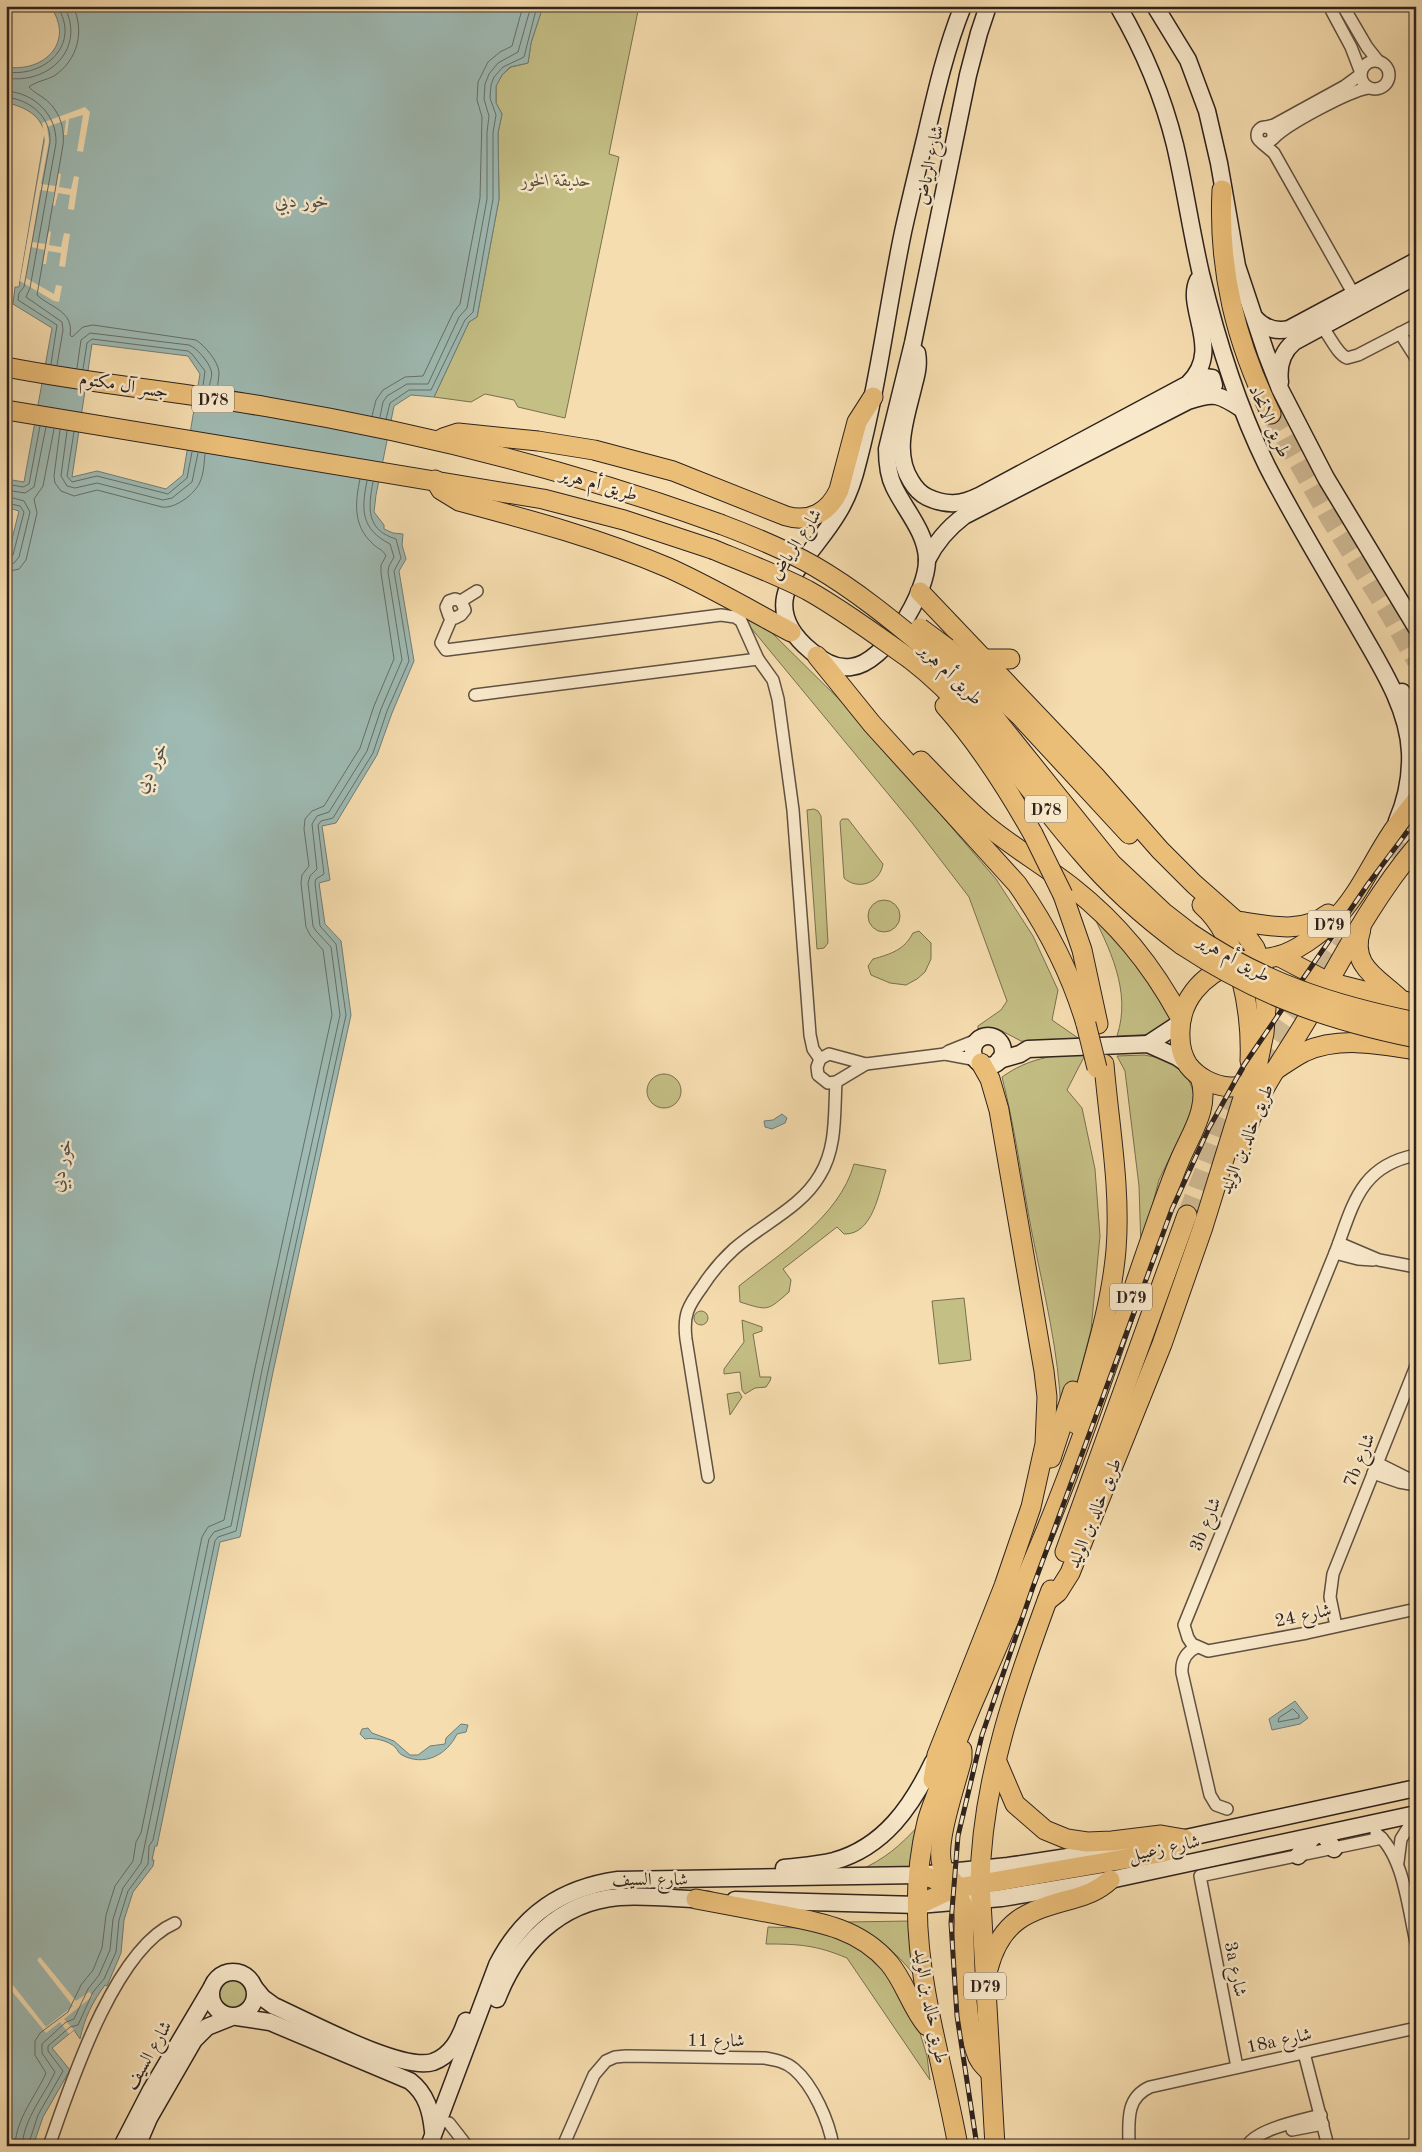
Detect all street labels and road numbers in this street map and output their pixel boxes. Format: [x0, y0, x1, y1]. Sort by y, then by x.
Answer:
street label: شارع الرياض [913, 124, 952, 208]
street label: جسر آل مكتوم [77, 368, 170, 408]
street label: طريق الاتحاد [1243, 382, 1293, 461]
road number: D78 [192, 386, 234, 412]
street label: طريق أم هرير [554, 460, 641, 510]
street label: شارع الرياض [766, 506, 830, 586]
street label: طريق أم هرير [910, 636, 989, 713]
road number: D78 [1025, 796, 1067, 822]
road number: D79 [1308, 911, 1350, 938]
street label: طريق أم هرير [1190, 926, 1275, 991]
street label: طريق خالد بن الوليد [1217, 1082, 1279, 1198]
road number: D79 [1110, 1284, 1152, 1310]
street label: 7b شارع [1341, 1431, 1383, 1492]
street label: طريق خالد بن الوليد [1065, 1456, 1127, 1572]
street label: 3b شارع [1187, 1495, 1229, 1556]
street label: شارع 24 [1273, 1601, 1334, 1636]
street label: شارع زعبيل [1127, 1833, 1203, 1870]
street label: شارع السيف [612, 1871, 688, 1894]
street label: 3a شارع [1216, 1940, 1249, 1999]
street label: طريق خالد بن الوليد [908, 1947, 950, 2066]
road number: D79 [964, 1972, 1006, 2000]
street label: شارع السيف [122, 2018, 180, 2095]
street label: 18a شارع [1245, 2025, 1314, 2062]
street label: شارع 11 [687, 2032, 745, 2055]

